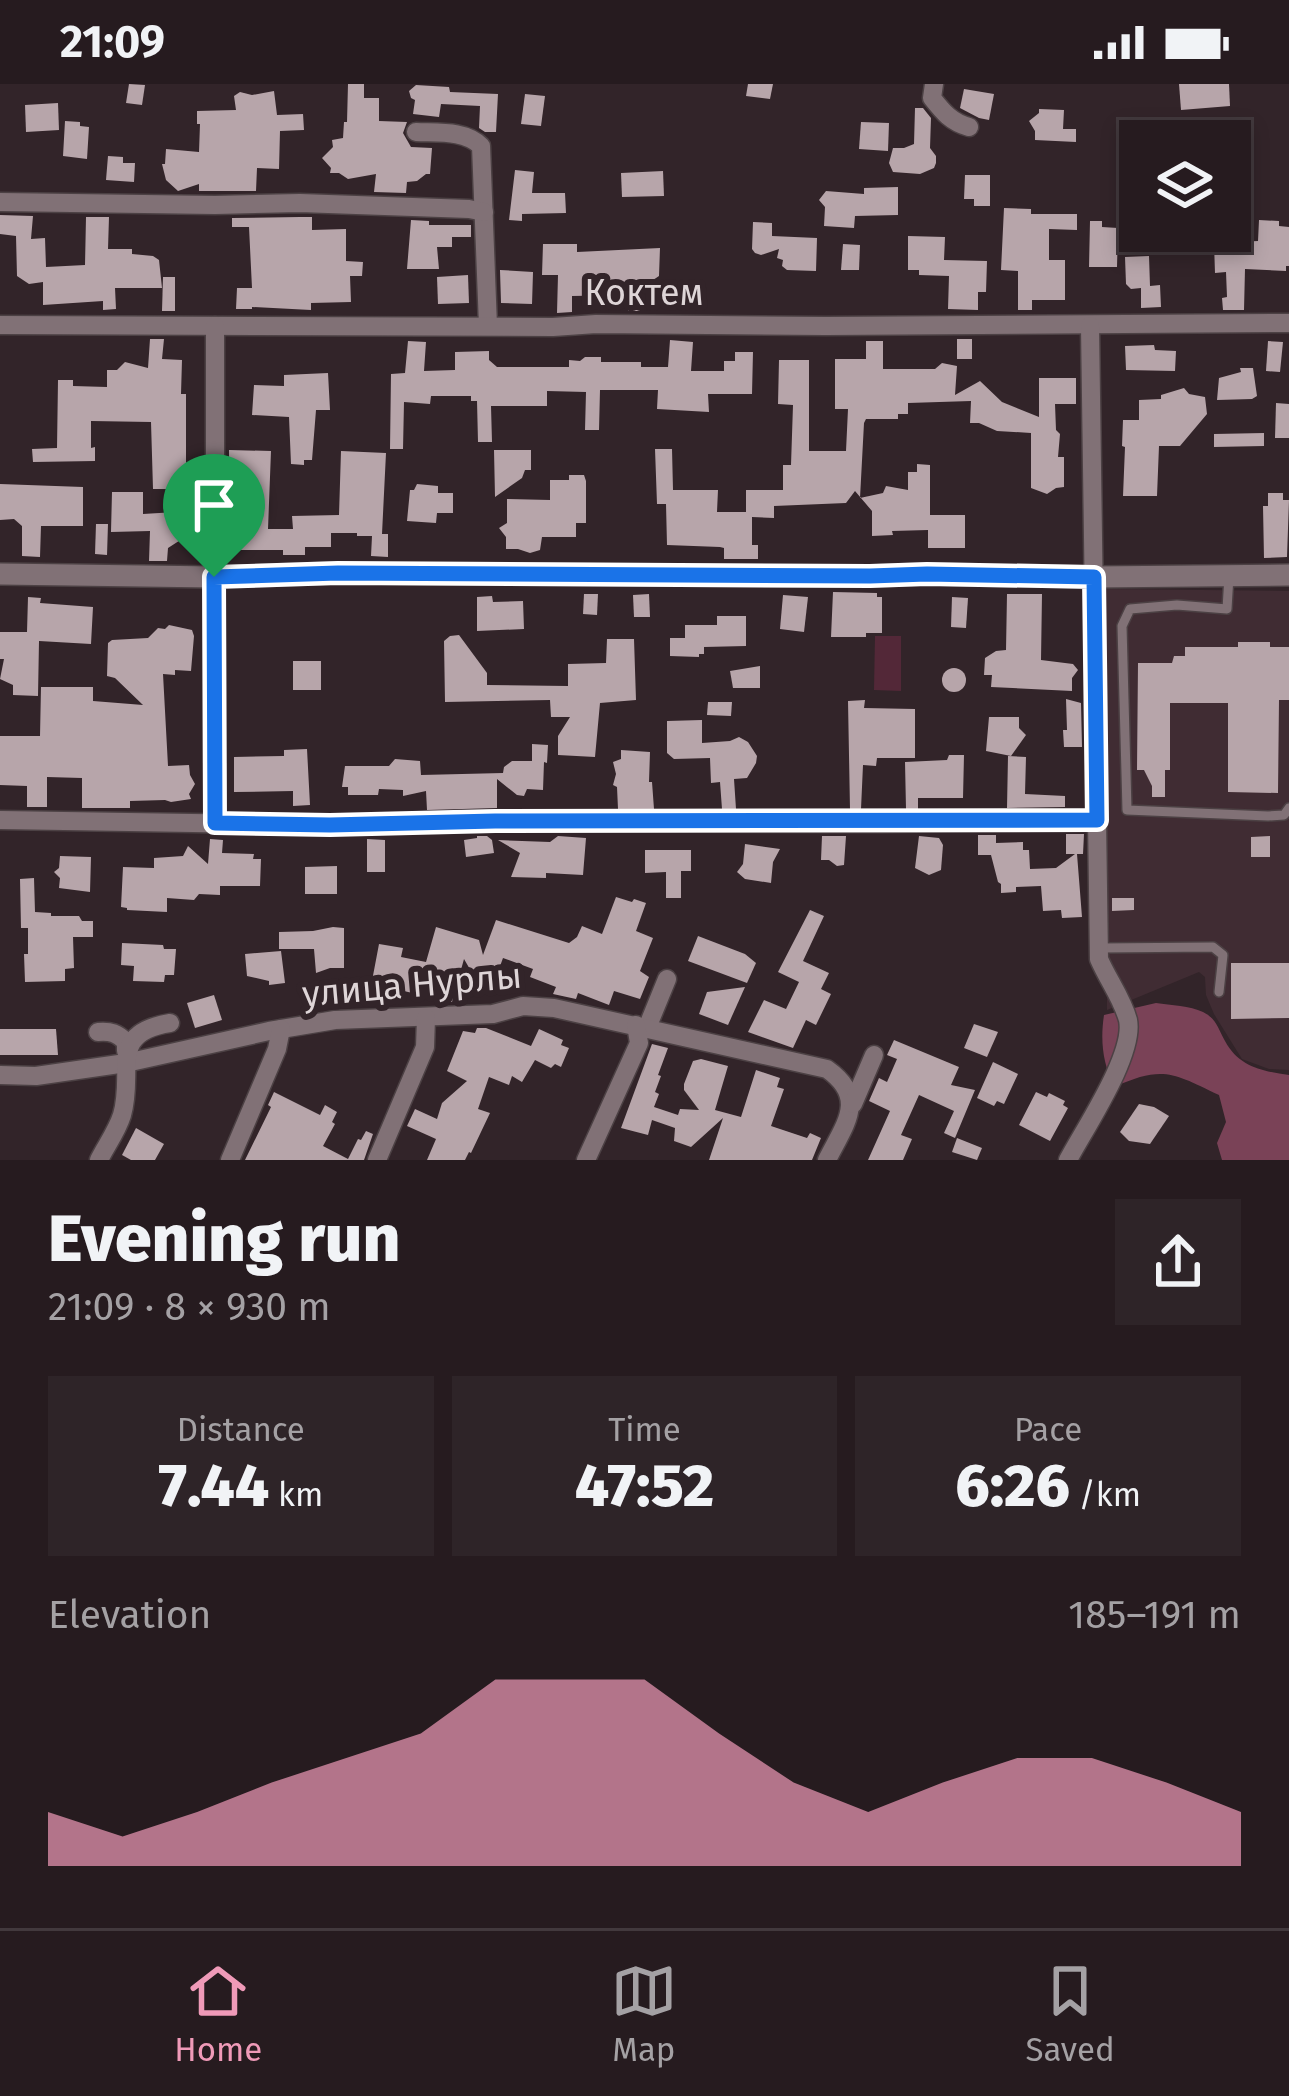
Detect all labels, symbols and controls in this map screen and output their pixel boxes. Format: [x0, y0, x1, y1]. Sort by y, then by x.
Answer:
text: 21:09 [60, 15, 165, 69]
map controls [1119, 120, 1251, 252]
button: layers [1119, 120, 1251, 252]
street label: Коктем [584, 271, 704, 315]
pin [163, 454, 265, 577]
icon: arrive [181, 472, 247, 538]
street label: улица Нурлы [300, 953, 524, 1017]
text: Evening run [48, 1199, 400, 1278]
button: share [1115, 1199, 1241, 1325]
text: 21:09 · 8 × 930 m [48, 1284, 331, 1330]
text: Distance [177, 1410, 305, 1450]
text: Time [608, 1410, 681, 1450]
text: Pace [1014, 1410, 1082, 1450]
text: 7.44 [158, 1450, 269, 1522]
text: 47:52 [575, 1450, 714, 1522]
text: 6:26 [955, 1450, 1070, 1522]
text: km [269, 1475, 323, 1515]
text: /km [1070, 1475, 1141, 1515]
text: Elevation [48, 1592, 211, 1638]
text: 185–191 m [1068, 1592, 1241, 1638]
tab: Home [174, 1958, 262, 2070]
tab: Map [611, 1958, 677, 2070]
tab: Saved [1025, 1958, 1115, 2070]

